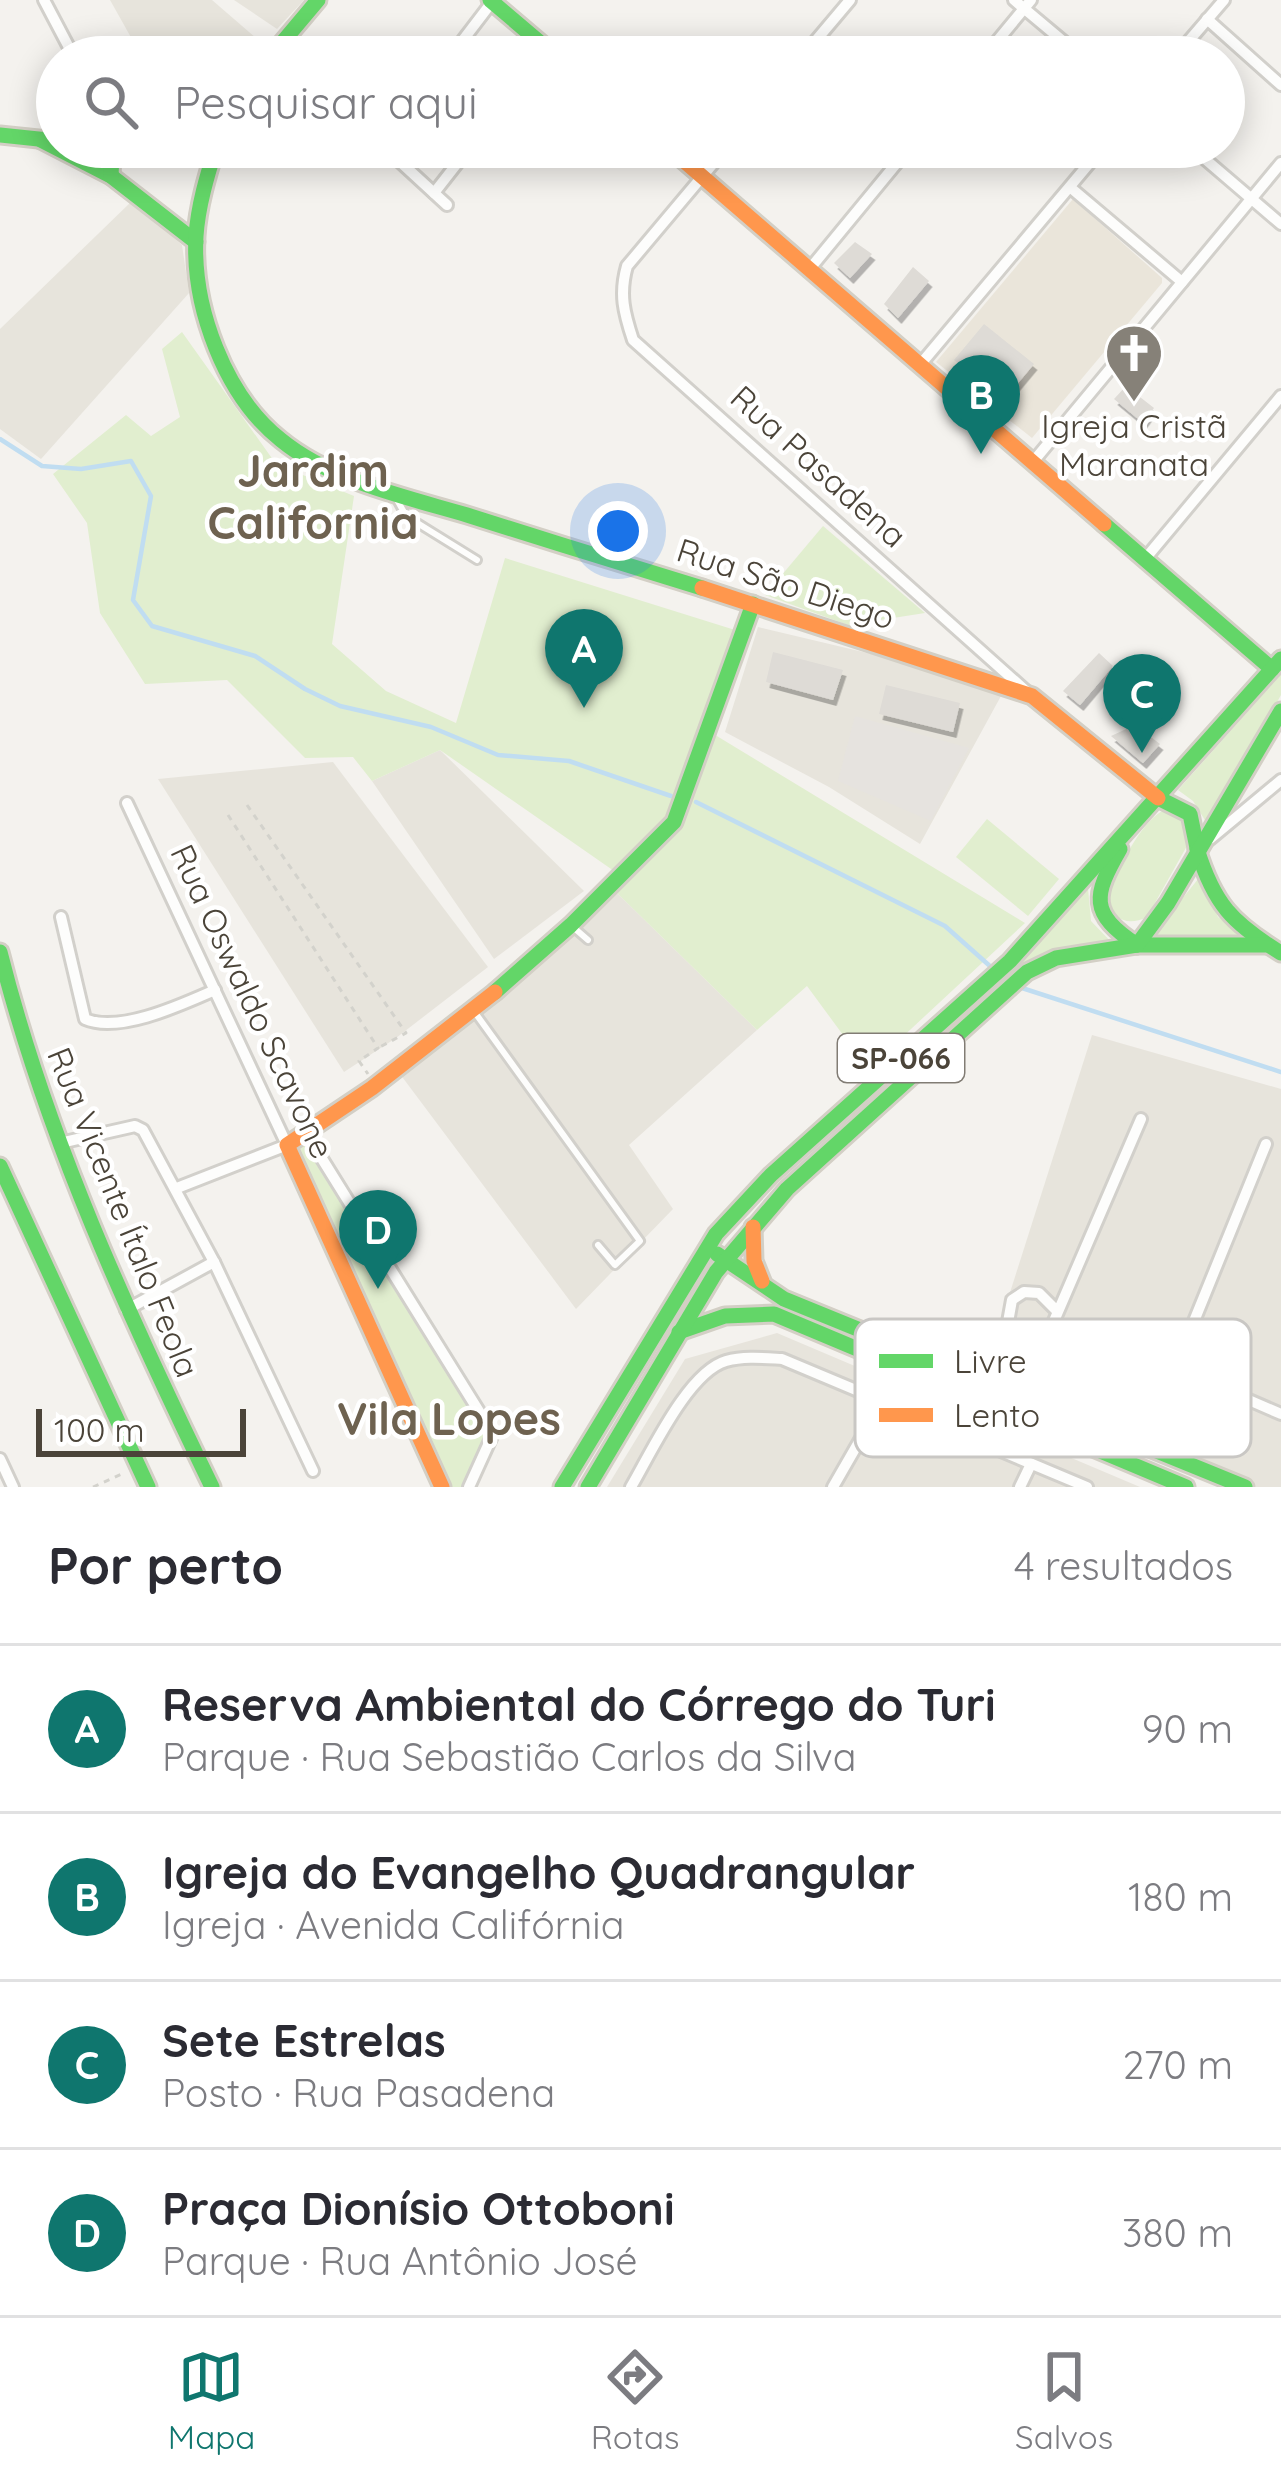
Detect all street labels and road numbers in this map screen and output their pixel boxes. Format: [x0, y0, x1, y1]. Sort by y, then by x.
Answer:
street label: Rua Pasadena [723, 376, 915, 556]
street label: Rua São Diego [672, 529, 900, 637]
street label: Rua Oswaldo Scavone [162, 838, 344, 1164]
road number: SP-066 [838, 1034, 964, 1082]
street label: Rua Vicente Ítalo Feola [39, 1041, 209, 1383]

